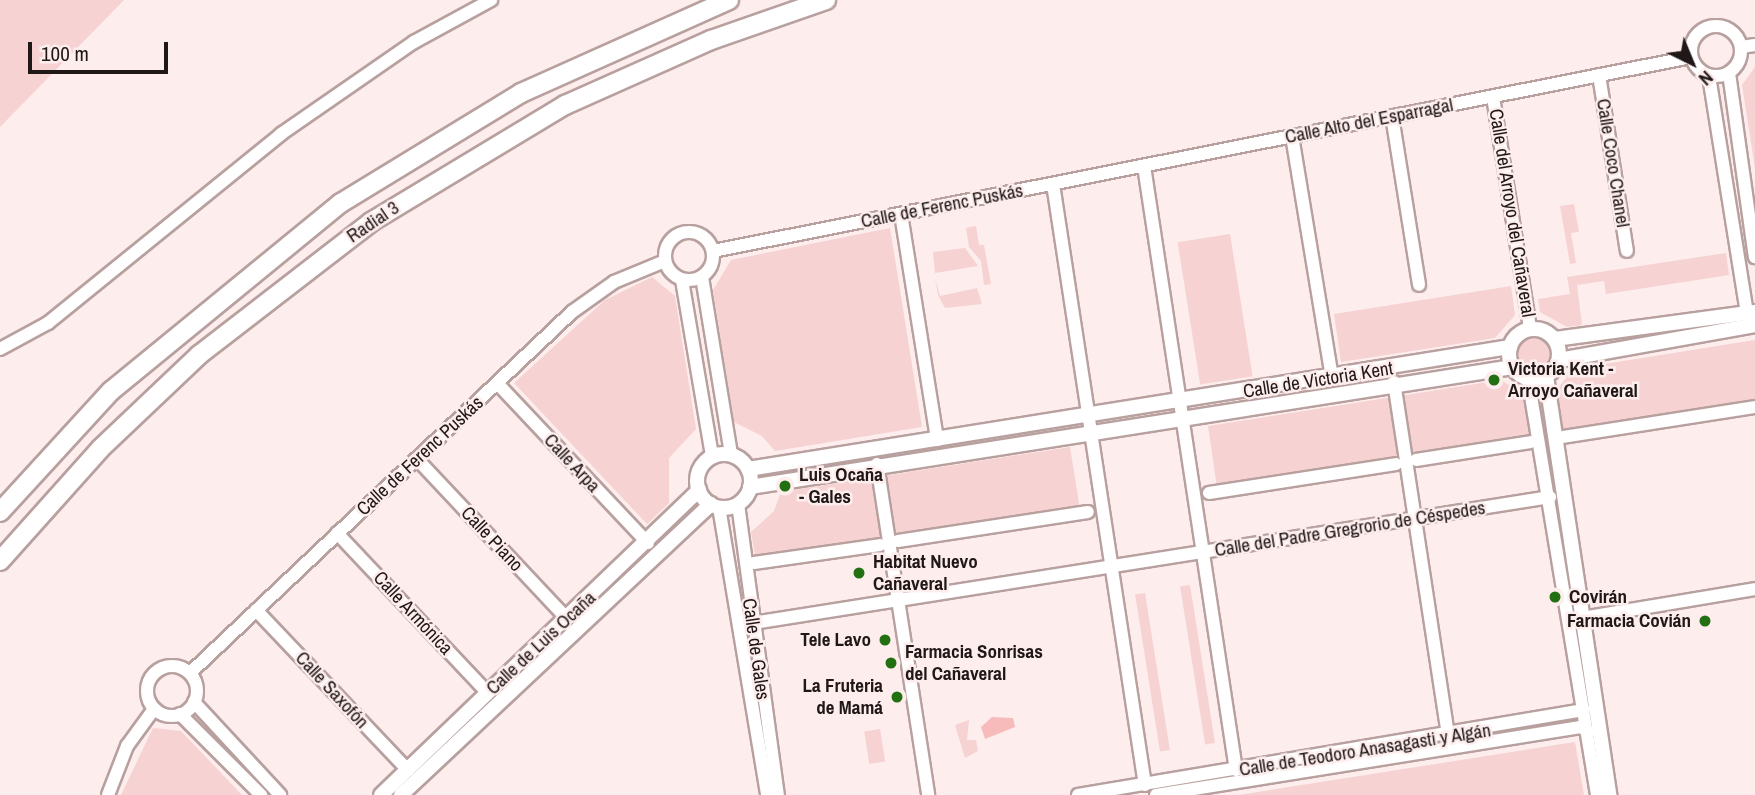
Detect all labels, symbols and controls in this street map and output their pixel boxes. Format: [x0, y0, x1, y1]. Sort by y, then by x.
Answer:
scale bar [32, 28, 172, 72]
north arrow [1657, 28, 1727, 98]
text: 100 m [41, 39, 89, 68]
text: N [1693, 65, 1719, 92]
street label: Calle Alto del Esparragal [1283, 93, 1455, 149]
street label: Calle Coco Chanel [1592, 97, 1634, 229]
street label: Calle del Arroyo del Cañaveral [1484, 107, 1540, 319]
street label: Calle de Ferenc Puskás [859, 179, 1025, 233]
street label: Radial 3 [343, 196, 403, 248]
street label: Calle de Victoria Kent [1241, 357, 1395, 403]
place label: Victoria Kent - Arroyo Cañaveral [1508, 358, 1638, 402]
marker: Victoria Kent - Arroyo Cañaveral [1486, 372, 1502, 388]
street label: Calle de Ferenc Puskás [352, 392, 488, 520]
street label: Calle Arpa [539, 429, 605, 497]
place label: Luis Ocaña - Gales [799, 464, 883, 508]
marker: Luis Ocaña - Gales [777, 478, 793, 494]
street label: Calle del Padre Gregrorio de Céspedes [1213, 496, 1487, 562]
street label: Calle Piano [456, 502, 528, 576]
place label: Habitat Nuevo Cañaveral [873, 551, 978, 595]
marker: Habitat Nuevo Cañaveral [851, 565, 867, 581]
street label: Calle Armónica [368, 566, 458, 660]
place label: Covirán [1569, 586, 1627, 608]
street label: Calle de Luis Ocaña [482, 587, 600, 699]
marker: Covirán [1547, 589, 1563, 605]
street label: Calle de Gales [738, 597, 774, 701]
place label: Farmacia Covián [1567, 610, 1691, 632]
marker: Farmacia Covián [1697, 613, 1713, 629]
place label: Tele Lavo [800, 629, 871, 651]
marker: Tele Lavo [877, 632, 893, 648]
place label: Farmacia Sonrisas del Cañaveral [905, 641, 1043, 685]
street label: Calle Saxofón [291, 647, 373, 733]
marker: Farmacia Sonrisas del Cañaveral [883, 655, 899, 671]
place label: La Fruteria de Mamá [802, 675, 883, 719]
marker: La Fruteria de Mamá [889, 689, 905, 705]
street label: Calle de Teodoro Anasagasti y Algán [1237, 719, 1493, 781]

